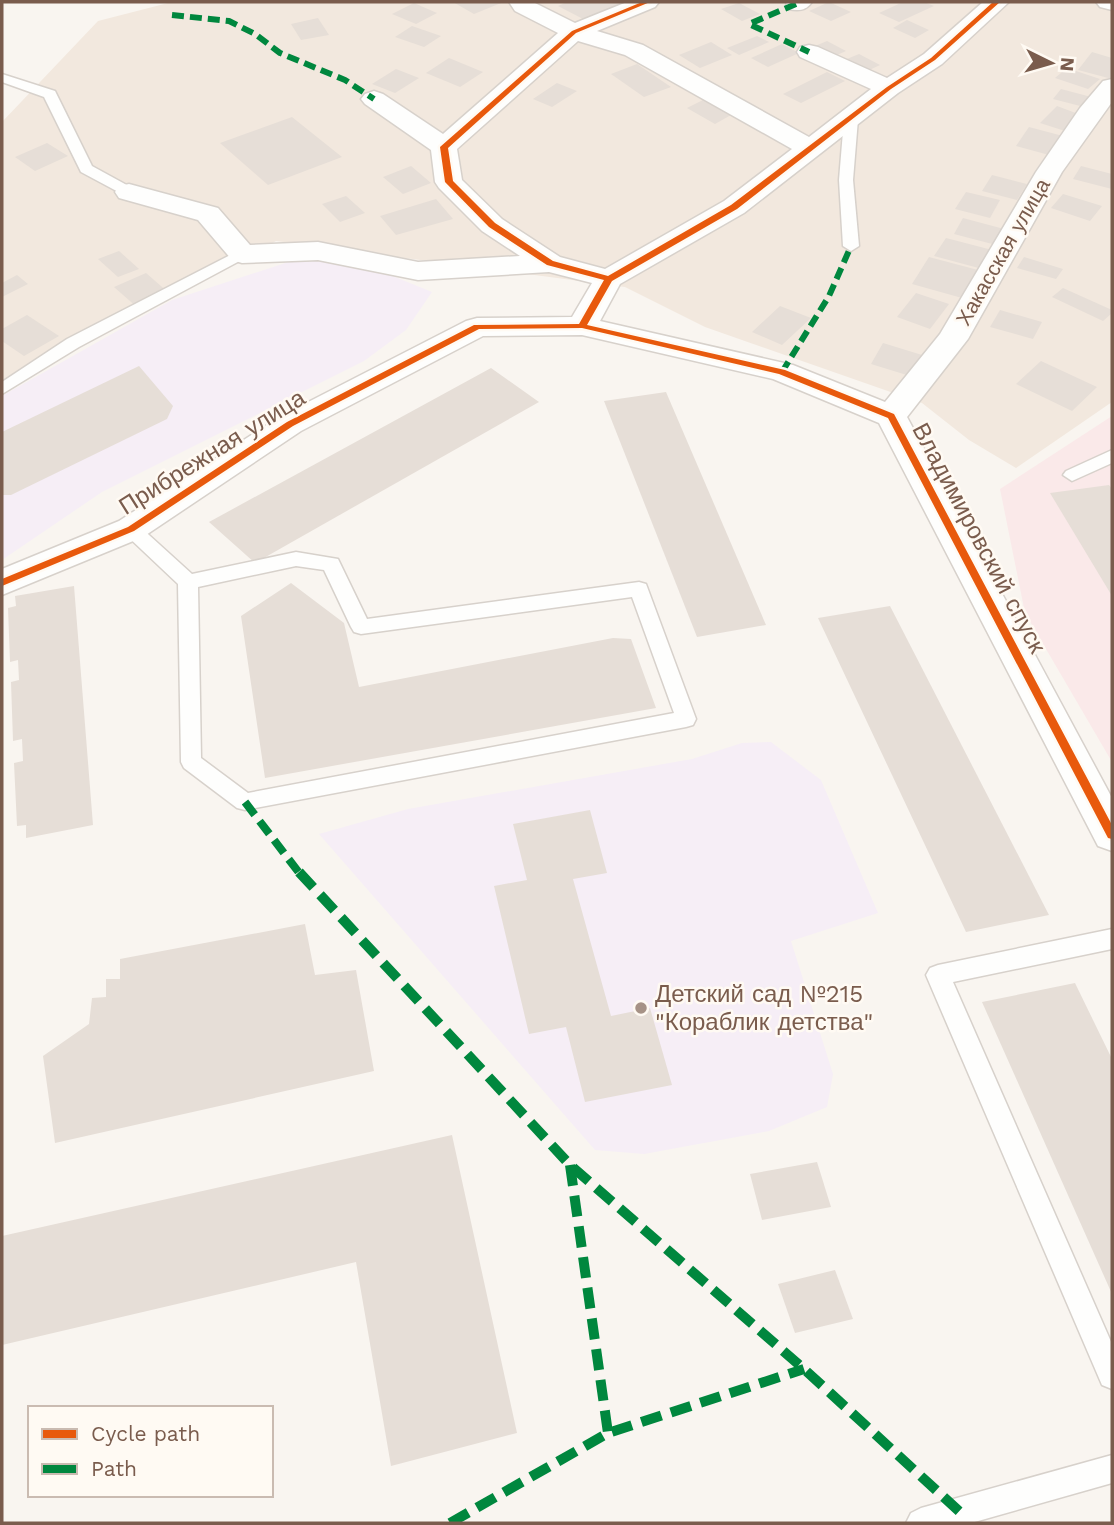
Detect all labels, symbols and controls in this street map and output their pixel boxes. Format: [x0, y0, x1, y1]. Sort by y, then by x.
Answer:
north arrow [1016, 28, 1086, 98]
text: N [1055, 56, 1080, 72]
street label: Хакасская улица [950, 174, 1055, 330]
street label: Прибрежная улица [114, 383, 311, 521]
street label: Владимировский спуск [906, 418, 1052, 658]
place label: Детский сад №215 "Кораблик детства" [655, 980, 873, 1036]
marker: Детский сад №215 "Кораблик детства" [633, 1000, 649, 1016]
legend [28, 1406, 273, 1497]
text: Cycle path [91, 1421, 200, 1446]
text: Path [91, 1456, 137, 1481]

